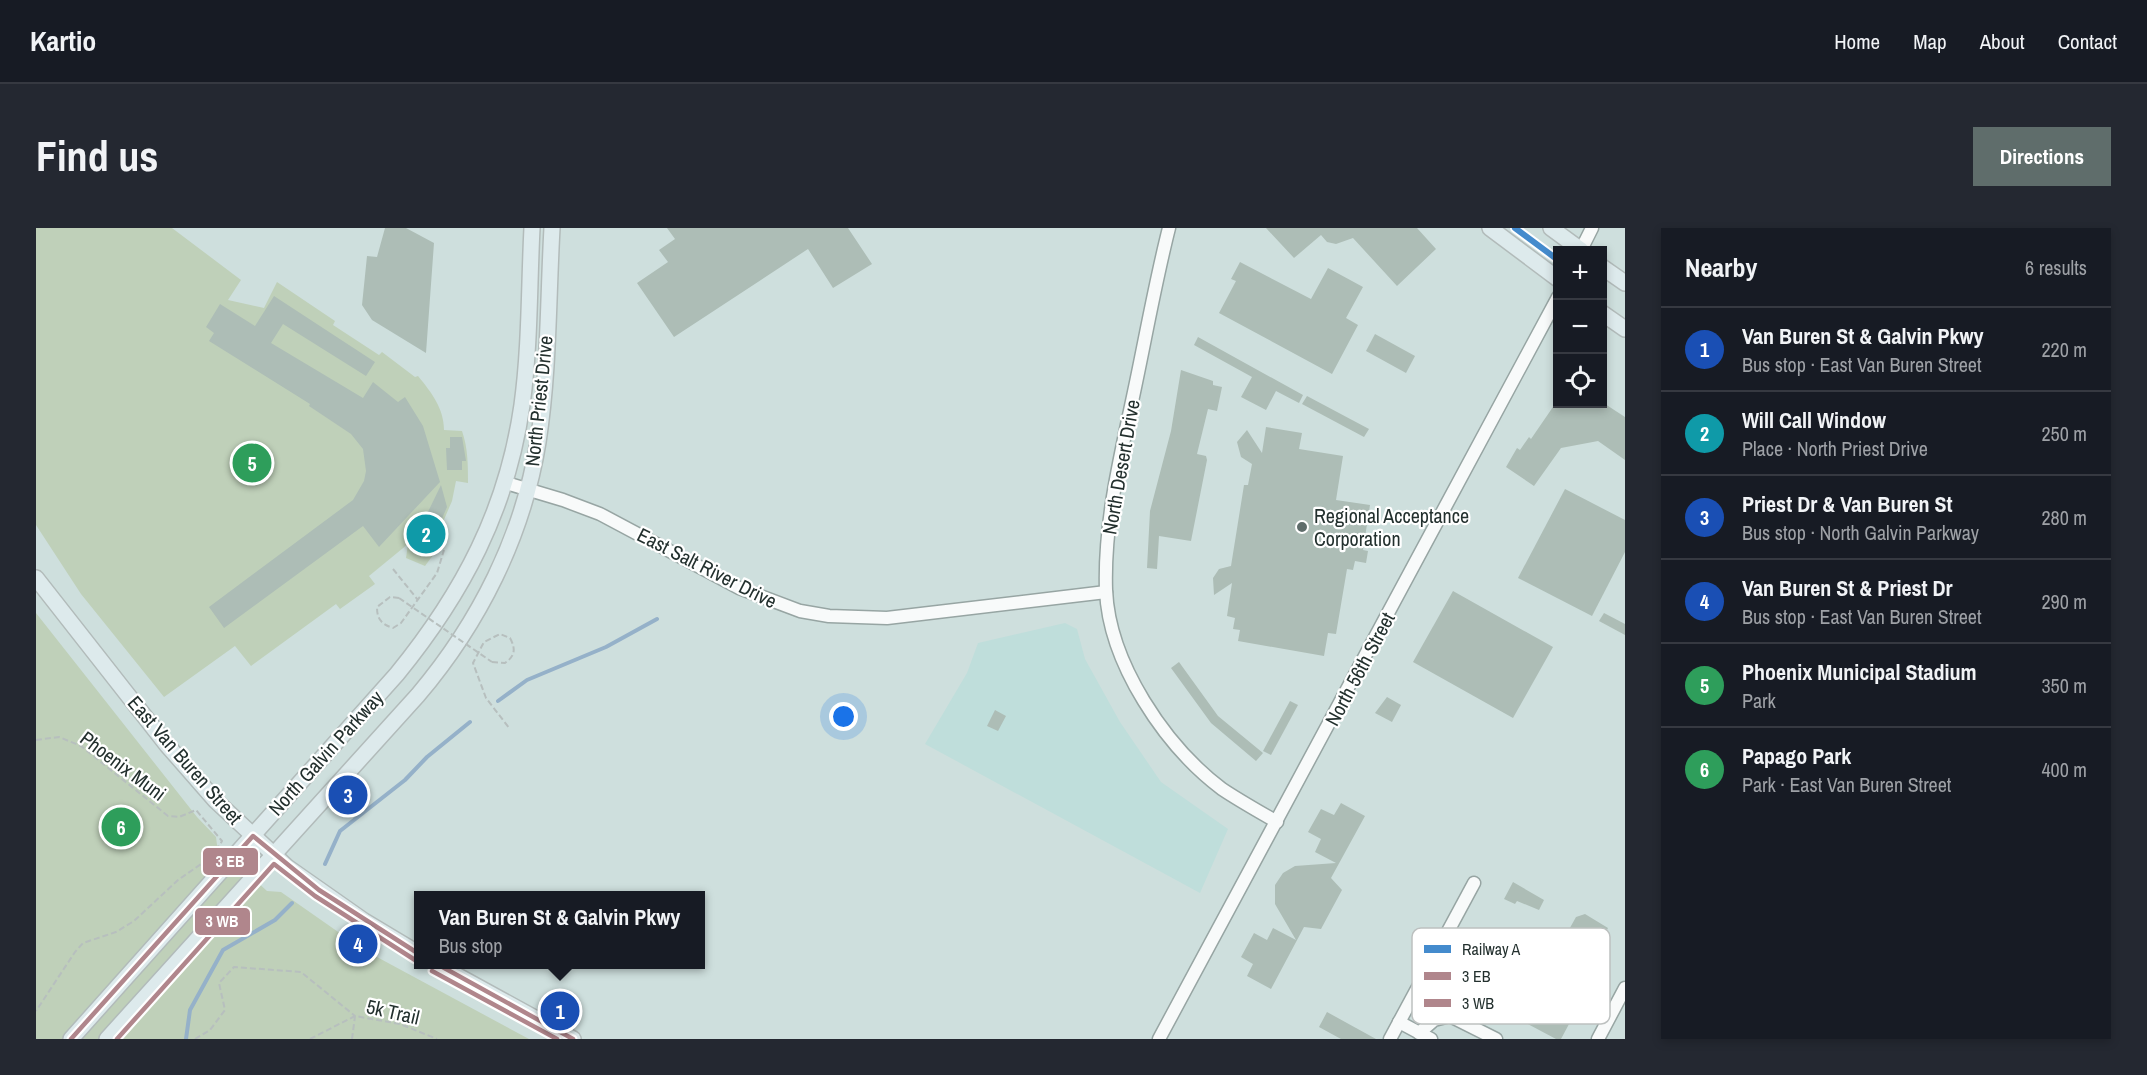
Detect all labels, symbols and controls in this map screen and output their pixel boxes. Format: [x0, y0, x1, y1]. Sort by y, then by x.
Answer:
text: Kartio [30, 22, 96, 60]
text: Home [1834, 27, 1880, 56]
text: Map [1913, 27, 1947, 56]
text: About [1980, 27, 2025, 56]
text: Contact [2058, 27, 2117, 56]
button: Directions [1973, 127, 2111, 186]
text: Find us [36, 128, 158, 184]
map controls [1553, 246, 1607, 408]
button: + [1553, 246, 1607, 300]
text: Nearby [1685, 250, 1757, 285]
text: 6 results [2025, 254, 2087, 281]
button: − [1553, 300, 1607, 354]
text: Van Buren St & Galvin Pkwy [1742, 321, 1984, 351]
street label: North Priest Drive [518, 334, 559, 468]
text: 1 [1700, 336, 1709, 363]
text: 220 m [2041, 336, 2087, 363]
text: Bus stop · East Van Buren Street [1742, 351, 1982, 378]
button: locate [1553, 354, 1607, 408]
street label: North Desert Drive [1095, 397, 1146, 537]
text: Will Call Window [1742, 405, 1886, 435]
text: 2 [1700, 420, 1709, 447]
text: 250 m [2041, 420, 2087, 447]
text: Place · North Priest Drive [1742, 435, 1928, 462]
pin: 5 [232, 440, 272, 486]
text: Priest Dr & Van Buren St [1742, 489, 1953, 519]
place label: Regional Acceptance Corporation [1314, 502, 1469, 552]
text: 3 [1700, 504, 1709, 531]
text: 280 m [2041, 504, 2087, 531]
pin: 2 [406, 512, 446, 556]
text: Bus stop · North Galvin Parkway [1742, 519, 1979, 546]
marker: Regional Acceptance Corporation [1295, 520, 1309, 534]
street label: East Salt River Drive [633, 521, 782, 614]
text: Van Buren St & Priest Dr [1742, 573, 1953, 603]
text: 4 [1700, 588, 1709, 615]
text: 290 m [2041, 588, 2087, 615]
text: Bus stop · East Van Buren Street [1742, 603, 1982, 630]
street label: North 56th Street [1318, 607, 1401, 730]
text: Phoenix Municipal Stadium [1742, 657, 1977, 687]
text: 5 [1700, 672, 1709, 699]
text: 350 m [2041, 672, 2087, 699]
street label: North Galvin Parkway [262, 684, 390, 821]
text: Park [1742, 687, 1776, 714]
street label: East Van Buren Street [122, 690, 249, 830]
your location [829, 702, 858, 731]
street label: Phoenix Muni [75, 724, 172, 807]
text: Papago Park [1742, 741, 1851, 771]
text: 6 [1700, 756, 1709, 783]
text: 400 m [2041, 756, 2087, 783]
text: Park · East Van Buren Street [1742, 771, 1951, 798]
pin: 3 [328, 772, 368, 818]
pin: 6 [102, 804, 140, 850]
line badge: 3 EB [202, 847, 259, 876]
text: 3 EB [215, 850, 245, 872]
popup [414, 891, 705, 969]
text: Van Buren St & Galvin Pkwy [439, 902, 680, 932]
line badge: 3 WB [194, 907, 251, 936]
text: 3 WB [206, 910, 238, 932]
pin: 4 [338, 922, 378, 966]
legend [1412, 928, 1610, 1024]
text: Bus stop [439, 932, 503, 959]
text: Railway A [1462, 938, 1521, 960]
text: 3 EB [1462, 965, 1491, 987]
pin: 1 [540, 988, 580, 1034]
street label: 5k Trail [364, 992, 422, 1031]
text: 3 WB [1462, 992, 1494, 1014]

